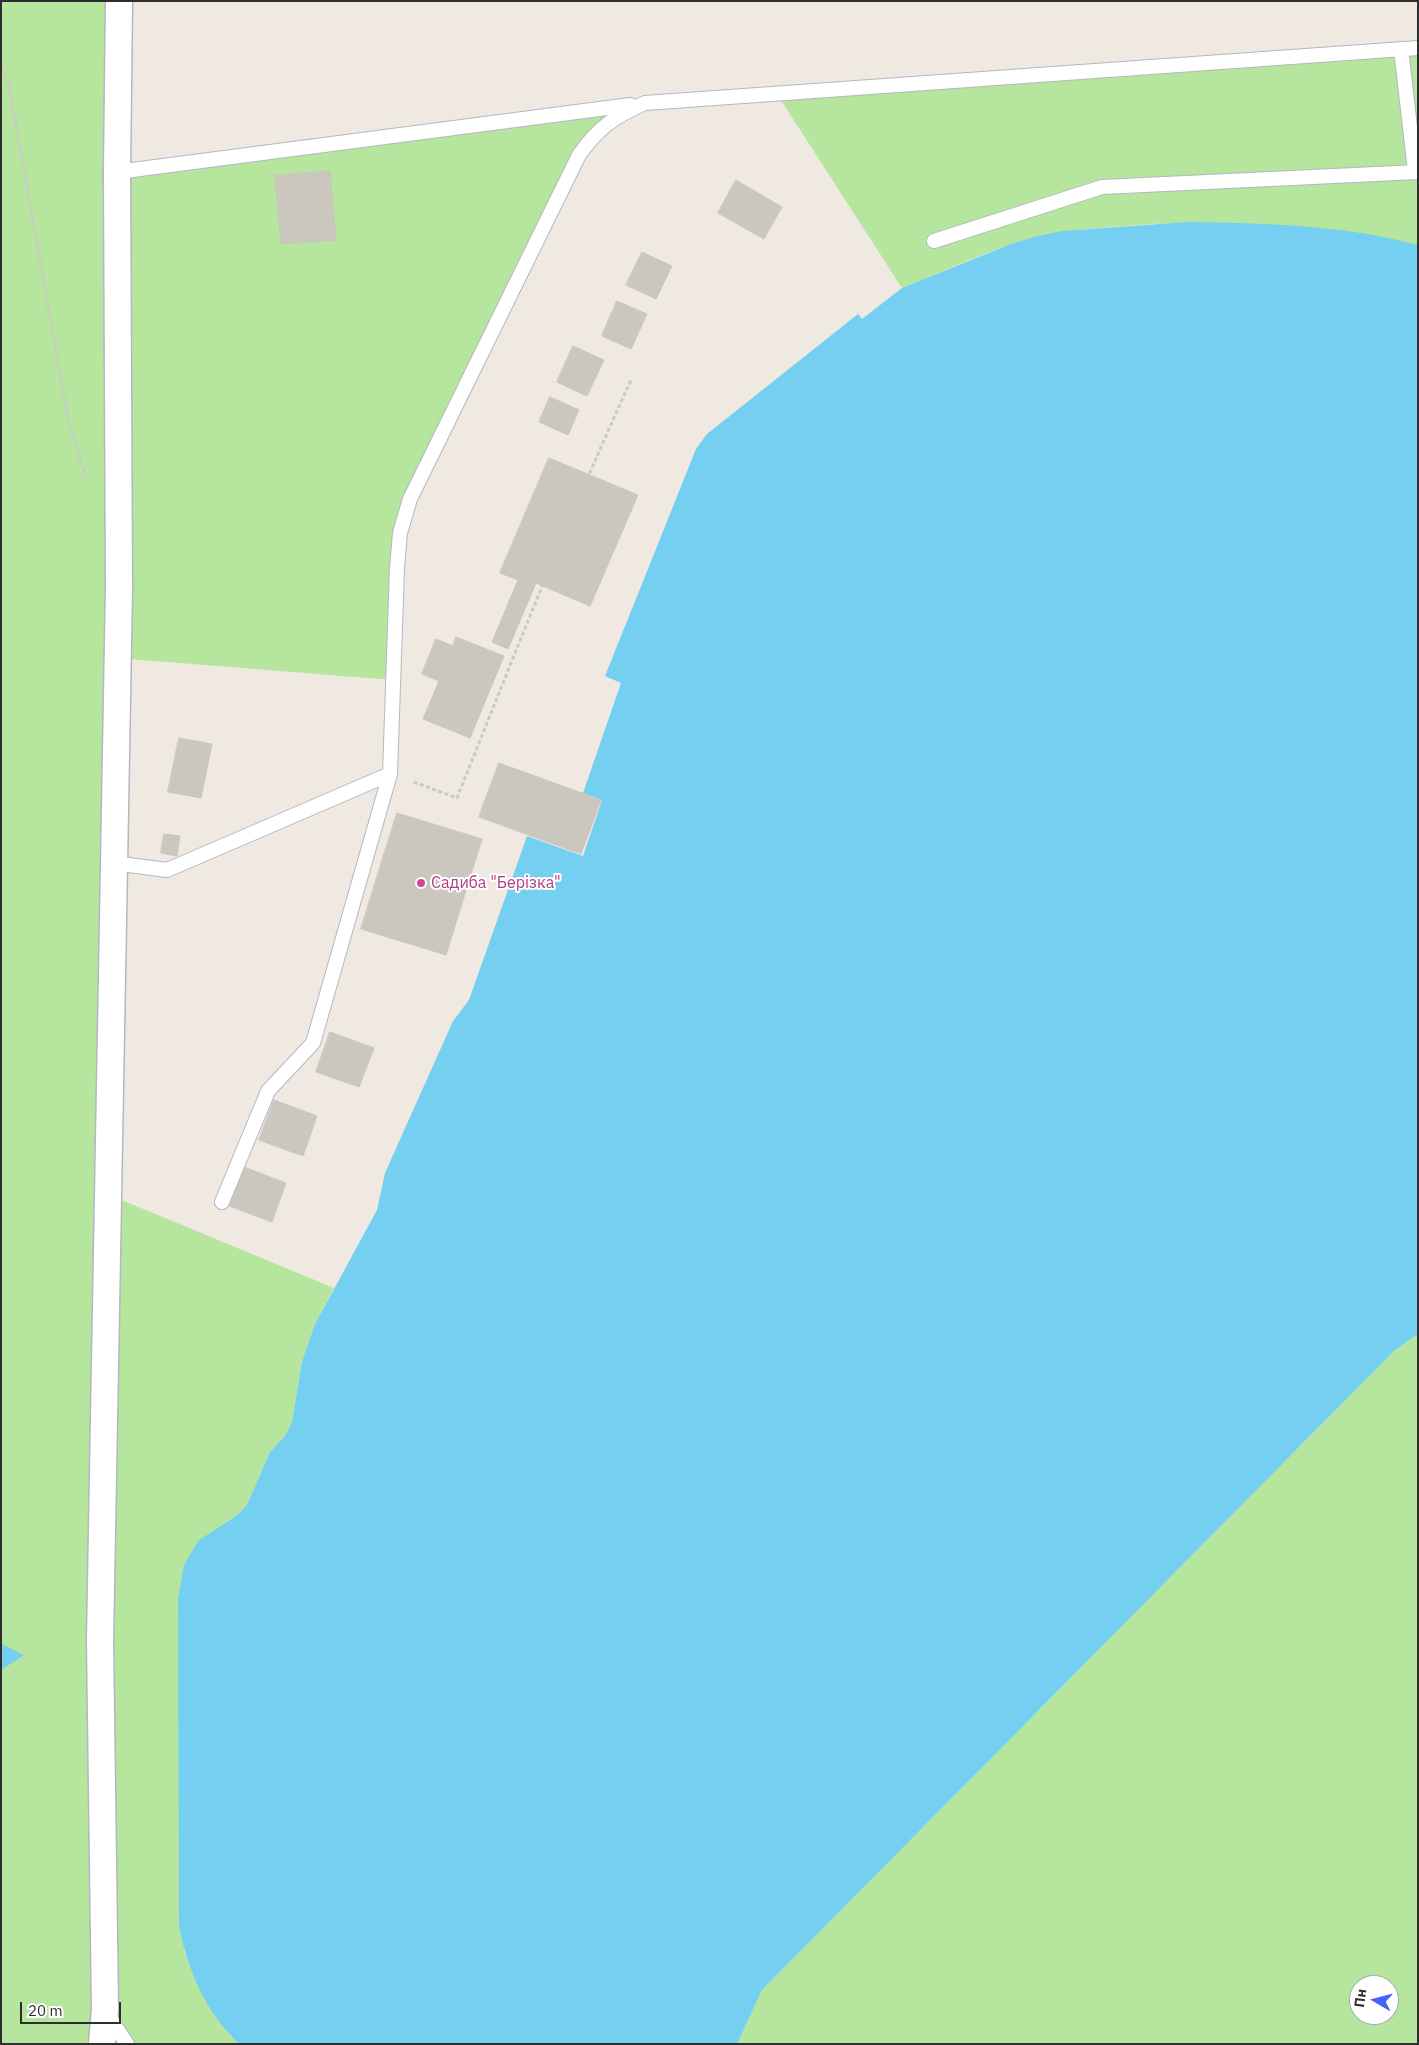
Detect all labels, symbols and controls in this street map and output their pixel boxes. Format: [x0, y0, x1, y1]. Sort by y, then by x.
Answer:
place label: Садиба "Берізка" [431, 873, 561, 893]
marker: Садиба "Берізка" [415, 877, 427, 889]
north arrow [1349, 1975, 1399, 2025]
text: Пн [1350, 1988, 1370, 2008]
scale bar [22, 1992, 124, 2024]
text: 20 m [28, 2001, 63, 2020]

